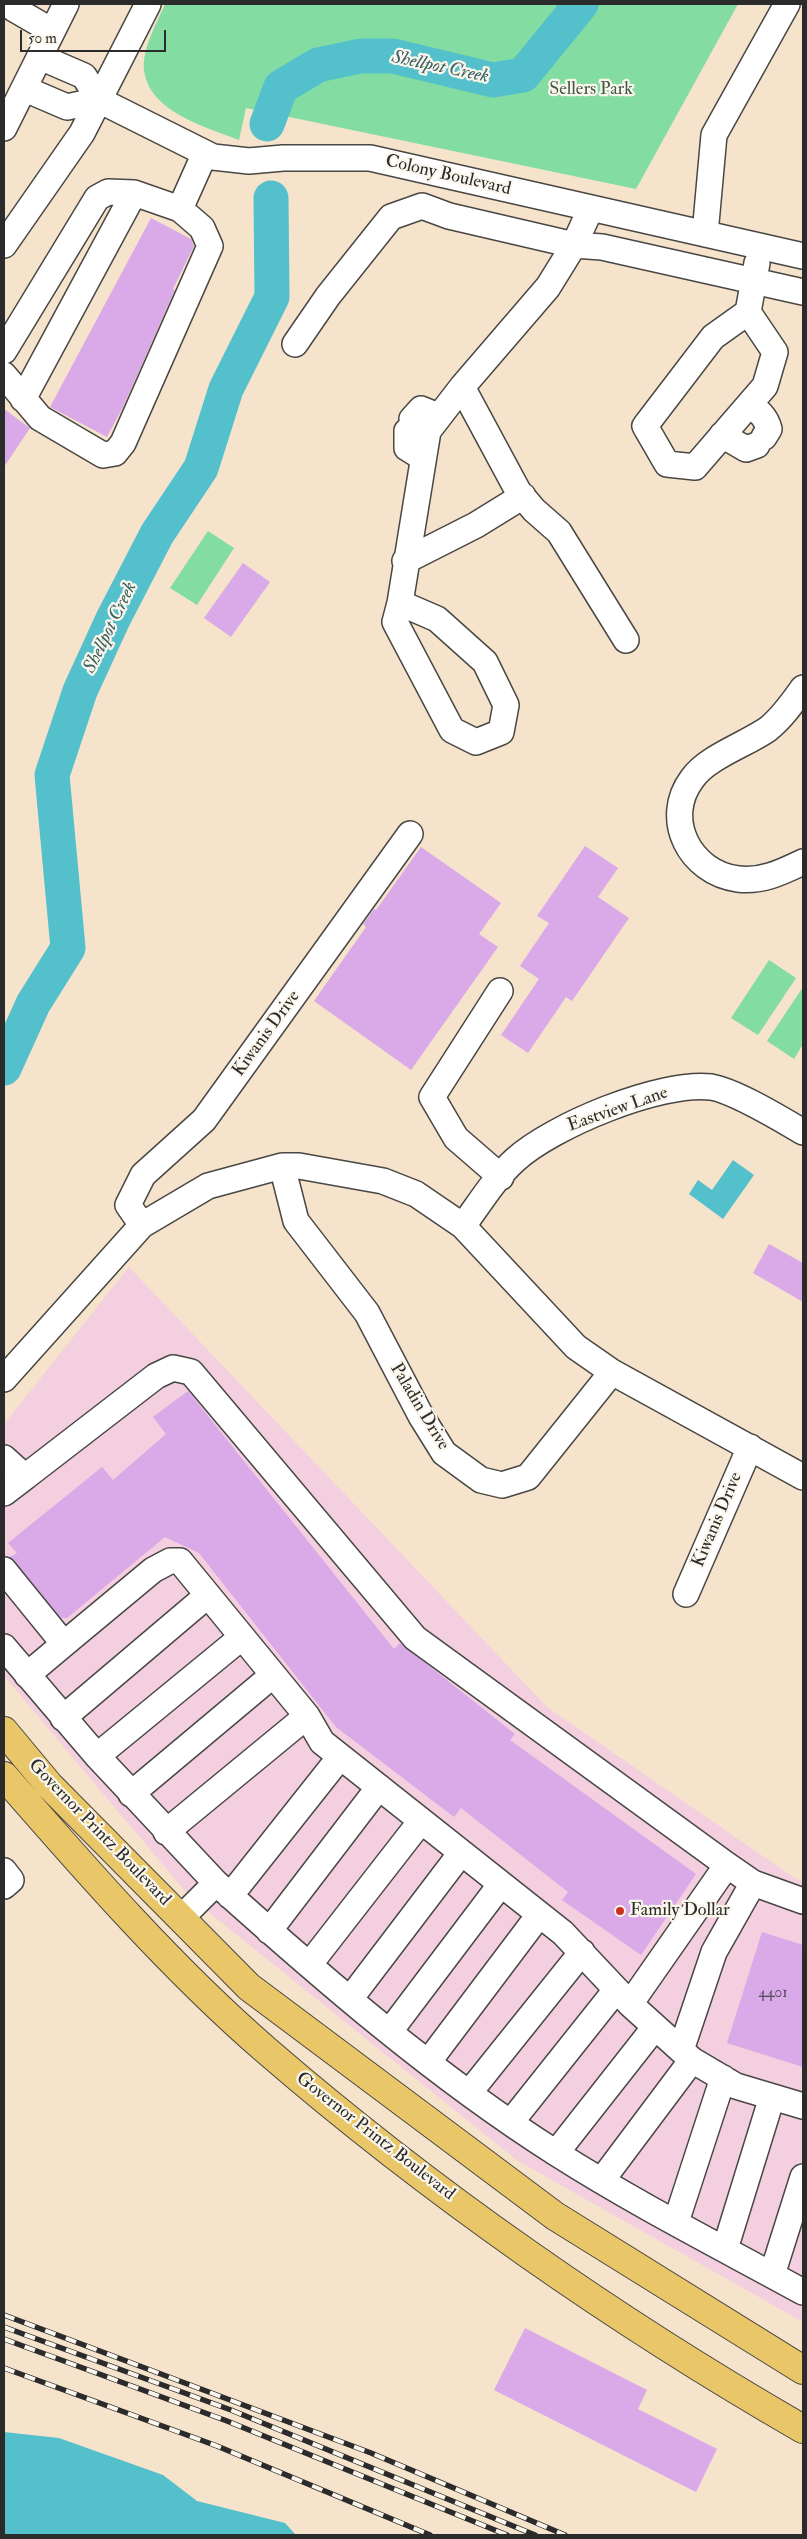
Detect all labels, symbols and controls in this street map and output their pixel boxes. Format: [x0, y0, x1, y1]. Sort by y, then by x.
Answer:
scale bar [22, 20, 169, 52]
text: 50 m [28, 29, 57, 48]
water label: Shellpot Creek [389, 47, 491, 89]
park label: Sellers Park [549, 79, 633, 101]
street label: Colony Boulevard [383, 151, 513, 201]
water label: Shellpot Creek [79, 579, 143, 677]
street label: Kiwanis Drive [229, 987, 305, 1081]
street label: Eastview Lane [565, 1083, 671, 1137]
street label: Paladin Drive [385, 1360, 453, 1454]
street label: Kiwanis Drive [688, 1469, 748, 1571]
street label: Governor Printz Boulevard [23, 1755, 175, 1911]
place label: Family Dollar [630, 1900, 730, 1922]
marker: Family Dollar [614, 1905, 626, 1917]
house number: 4401 [758, 1985, 788, 2003]
street label: Governor Printz Boulevard [291, 2068, 459, 2206]

